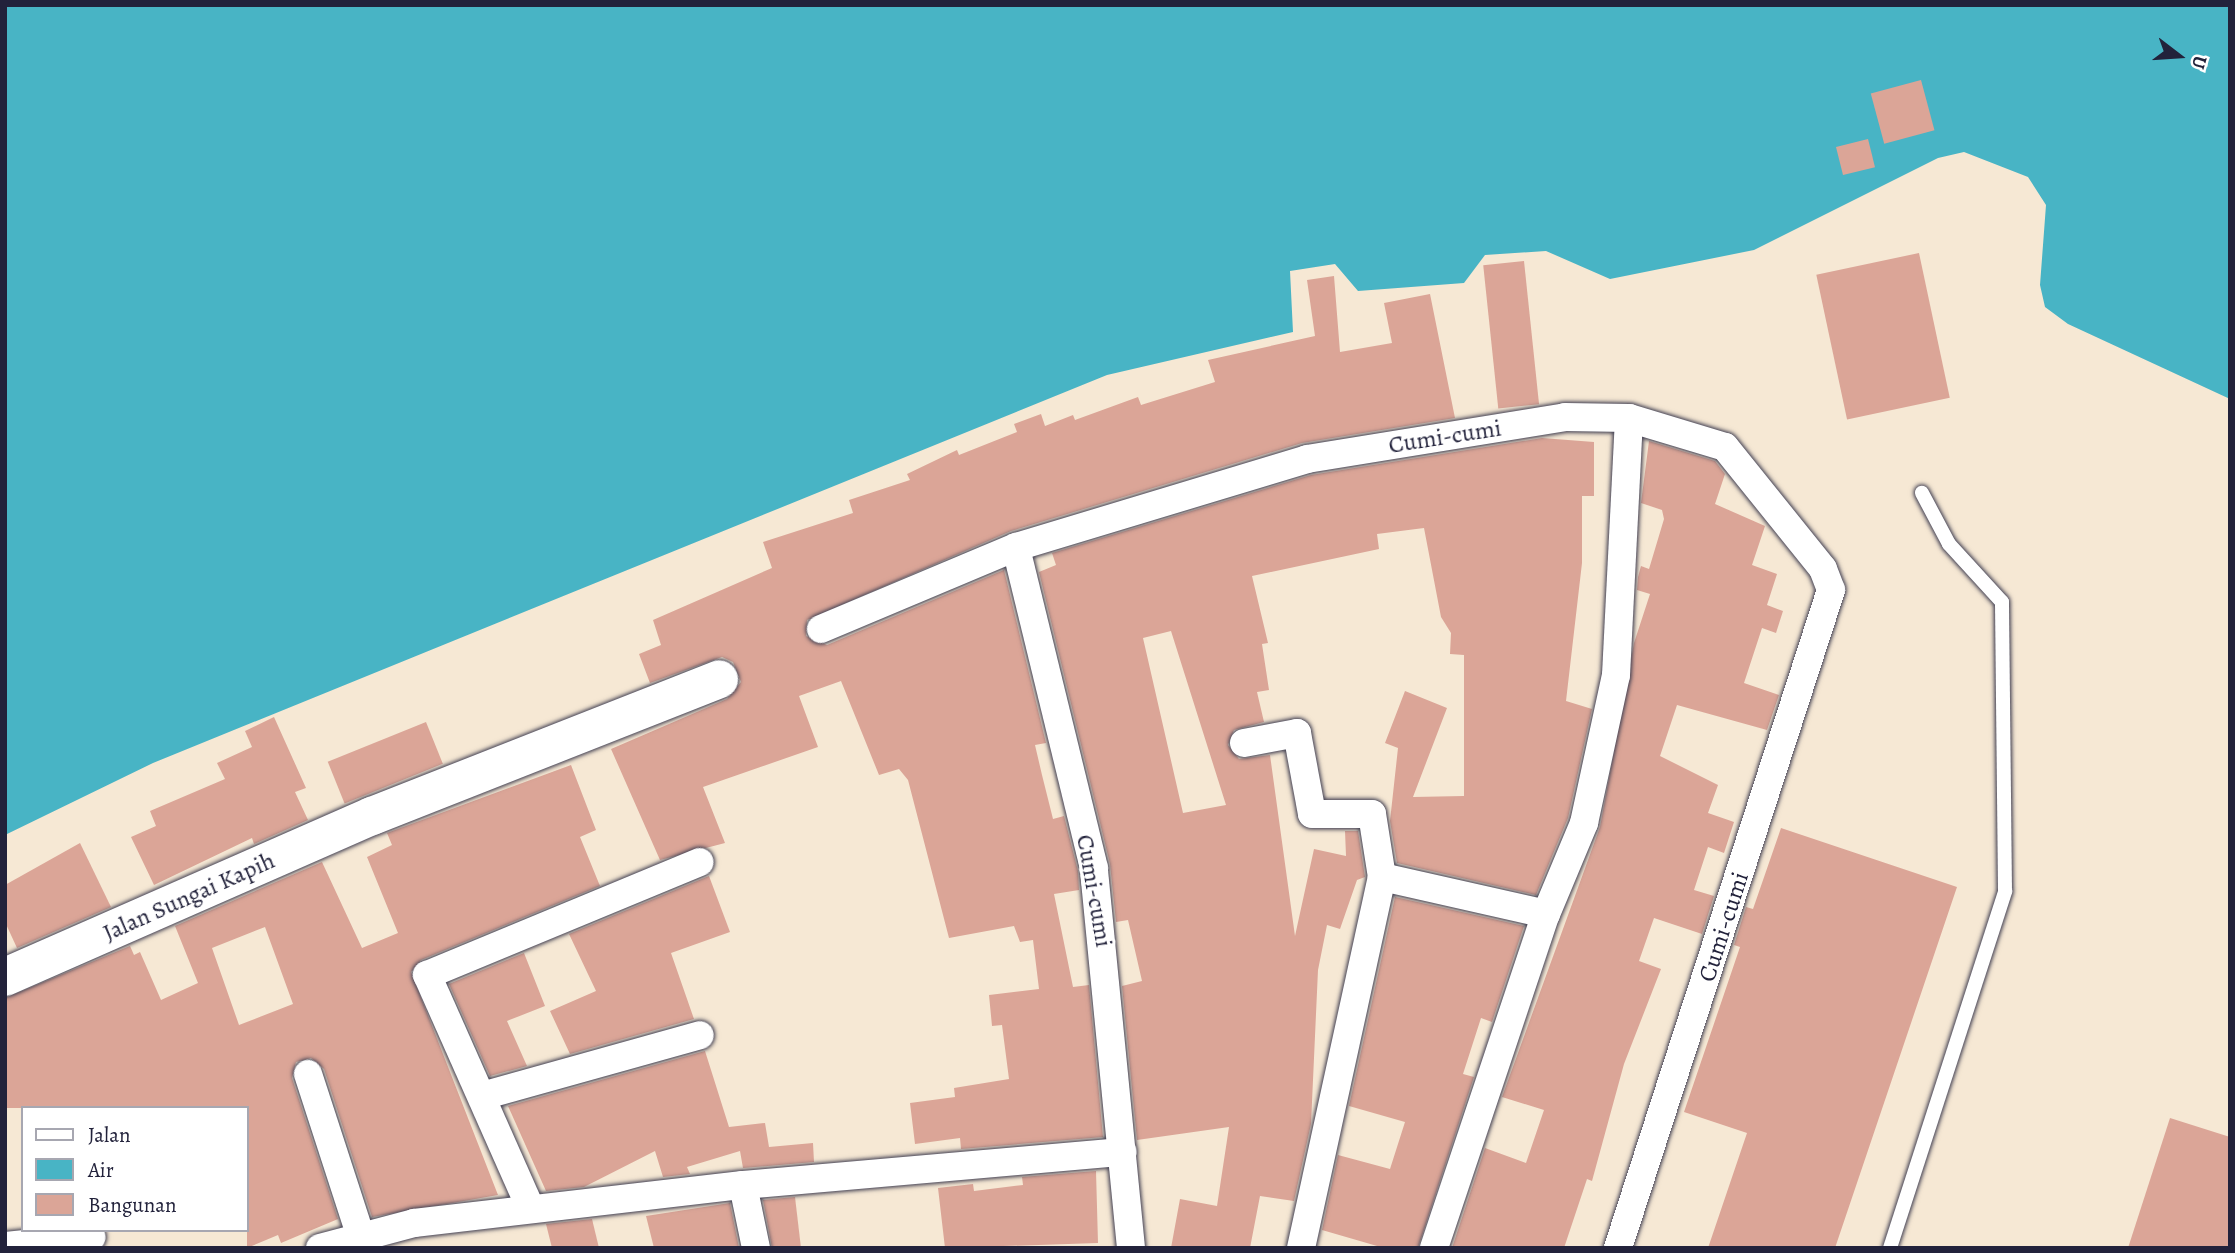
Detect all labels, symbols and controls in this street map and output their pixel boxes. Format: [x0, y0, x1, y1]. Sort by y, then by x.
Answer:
north arrow [2144, 21, 2214, 91]
text: U [2185, 52, 2213, 72]
street label: Cumi-cumi [1387, 414, 1503, 460]
street label: Cumi-cumi [1070, 832, 1118, 950]
street label: Jalan Sungai Kapih [99, 846, 279, 948]
street label: Cumi-cumi [1693, 868, 1755, 986]
legend [21, 1106, 248, 1232]
text: Jalan [88, 1121, 130, 1149]
text: Air [88, 1156, 114, 1184]
text: Bangunan [88, 1191, 177, 1219]

